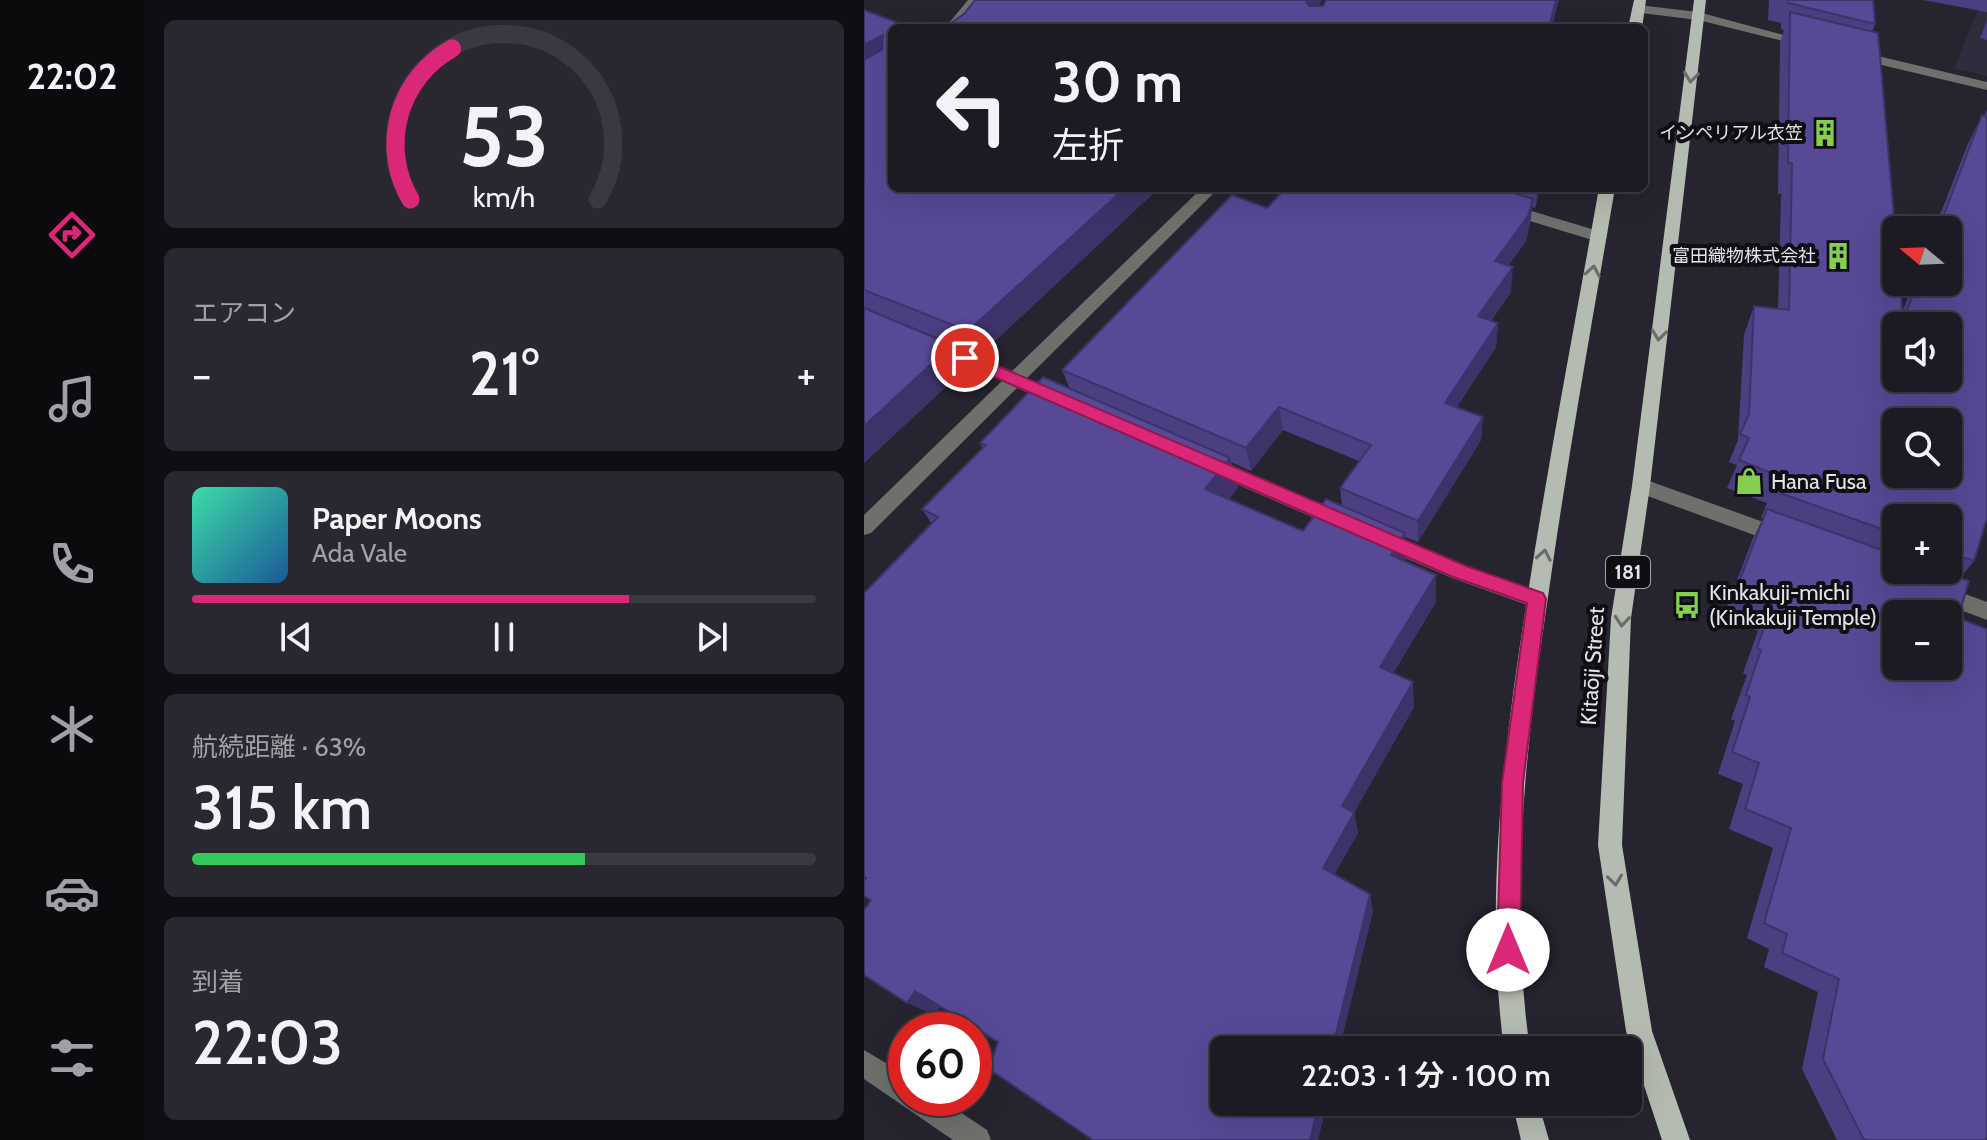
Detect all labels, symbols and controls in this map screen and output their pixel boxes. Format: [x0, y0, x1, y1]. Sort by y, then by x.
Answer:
text: 30 m [1052, 48, 1183, 116]
text: 22:02 [27, 54, 117, 98]
icon: left [920, 56, 1024, 160]
one-way arrow [1683, 71, 1700, 84]
text: 53 [459, 86, 549, 187]
building icon: インペリアル衣笠 [1810, 118, 1840, 148]
place label: インペリアル衣笠 [1659, 122, 1803, 144]
text: 左折 [1052, 123, 1124, 167]
text: km/h [473, 179, 535, 214]
icon: directions [44, 207, 100, 263]
north arrow [1882, 216, 1962, 296]
map controls [1882, 216, 1962, 680]
building icon: 富田織物株式会社 [1823, 241, 1853, 271]
place label: 富田織物株式会社 [1672, 245, 1816, 267]
one-way arrow [1584, 264, 1601, 278]
text: エアコン [192, 297, 296, 329]
button: sound [1882, 312, 1962, 392]
pin [931, 324, 999, 392]
one-way arrow [1651, 329, 1668, 342]
icon: arrive [943, 336, 987, 380]
text: 21° [469, 337, 539, 410]
text: − [192, 348, 211, 401]
text: + [797, 348, 816, 401]
icon: music [44, 371, 100, 427]
button: search [1882, 408, 1962, 488]
shop icon: Hana Fusa [1734, 466, 1764, 496]
place label: Hana Fusa [1771, 468, 1867, 495]
text: Paper Moons [312, 500, 482, 537]
button: + [1882, 504, 1962, 584]
icon: phone [44, 536, 100, 592]
text: Ada Vale [312, 537, 407, 569]
one-way arrow [1535, 548, 1552, 562]
road number: 181 [1606, 556, 1650, 588]
place label: Kinkakuji-michi (Kinkakuji Temple) [1709, 579, 1877, 631]
bus stop icon: Kinkakuji-michi (Kinkakuji Temple) [1672, 590, 1702, 620]
button: − [1882, 600, 1962, 680]
street label: Kitaōji Street [1575, 605, 1610, 726]
icon: previous [274, 615, 318, 659]
icon: pause [482, 615, 526, 659]
icon: next [690, 615, 734, 659]
one-way arrow [1613, 615, 1630, 628]
icon: climate [44, 701, 100, 757]
text: 航続距離 · 63% [192, 731, 366, 763]
text: 315 km [192, 771, 372, 844]
icon: car [44, 865, 100, 921]
one-way arrow [1606, 874, 1623, 887]
position arrow [1466, 908, 1550, 992]
text: 到着 [192, 966, 244, 998]
text: 22:03 [192, 1006, 343, 1079]
speed limit sign: 60 [888, 1012, 992, 1116]
icon: filters [44, 1030, 100, 1086]
text: 22:03 · 1 分 · 100 m [1301, 1057, 1551, 1094]

